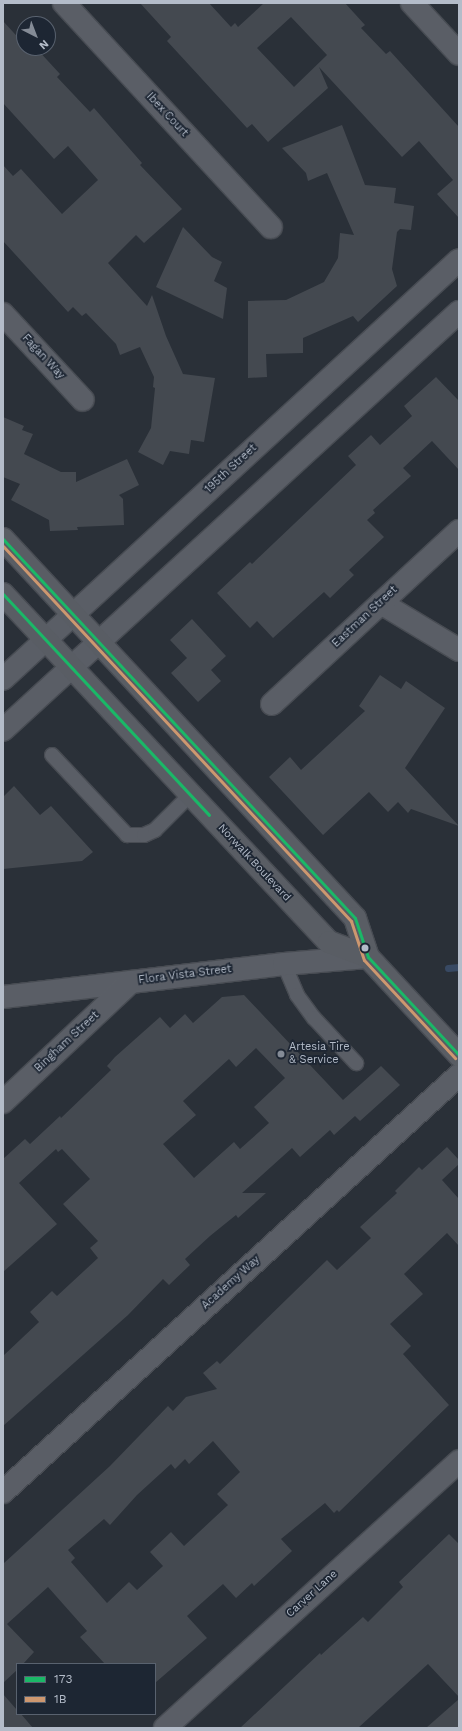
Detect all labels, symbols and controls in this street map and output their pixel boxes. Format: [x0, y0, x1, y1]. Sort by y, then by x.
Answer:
north arrow [16, 16, 56, 56]
text: N [36, 37, 51, 52]
street label: Ibex Court [143, 90, 191, 140]
street label: Fagan Way [19, 332, 67, 382]
street label: 195th Street [202, 442, 260, 496]
street label: Eastman Street [330, 584, 400, 650]
street label: Norwalk Boulevard [215, 822, 293, 904]
unlabelled marker [360, 943, 370, 953]
street label: Flora Vista Street [137, 963, 233, 987]
street label: Bingham Street [32, 1009, 102, 1075]
place label: Artesia Tire & Service [289, 1041, 350, 1067]
marker: Artesia Tire & Service [276, 1049, 286, 1059]
street label: Academy Way [199, 1253, 263, 1313]
street label: Carver Lane [284, 1568, 340, 1620]
legend [16, 1663, 156, 1715]
text: 173 [54, 1672, 72, 1686]
text: 1B [54, 1692, 67, 1706]

